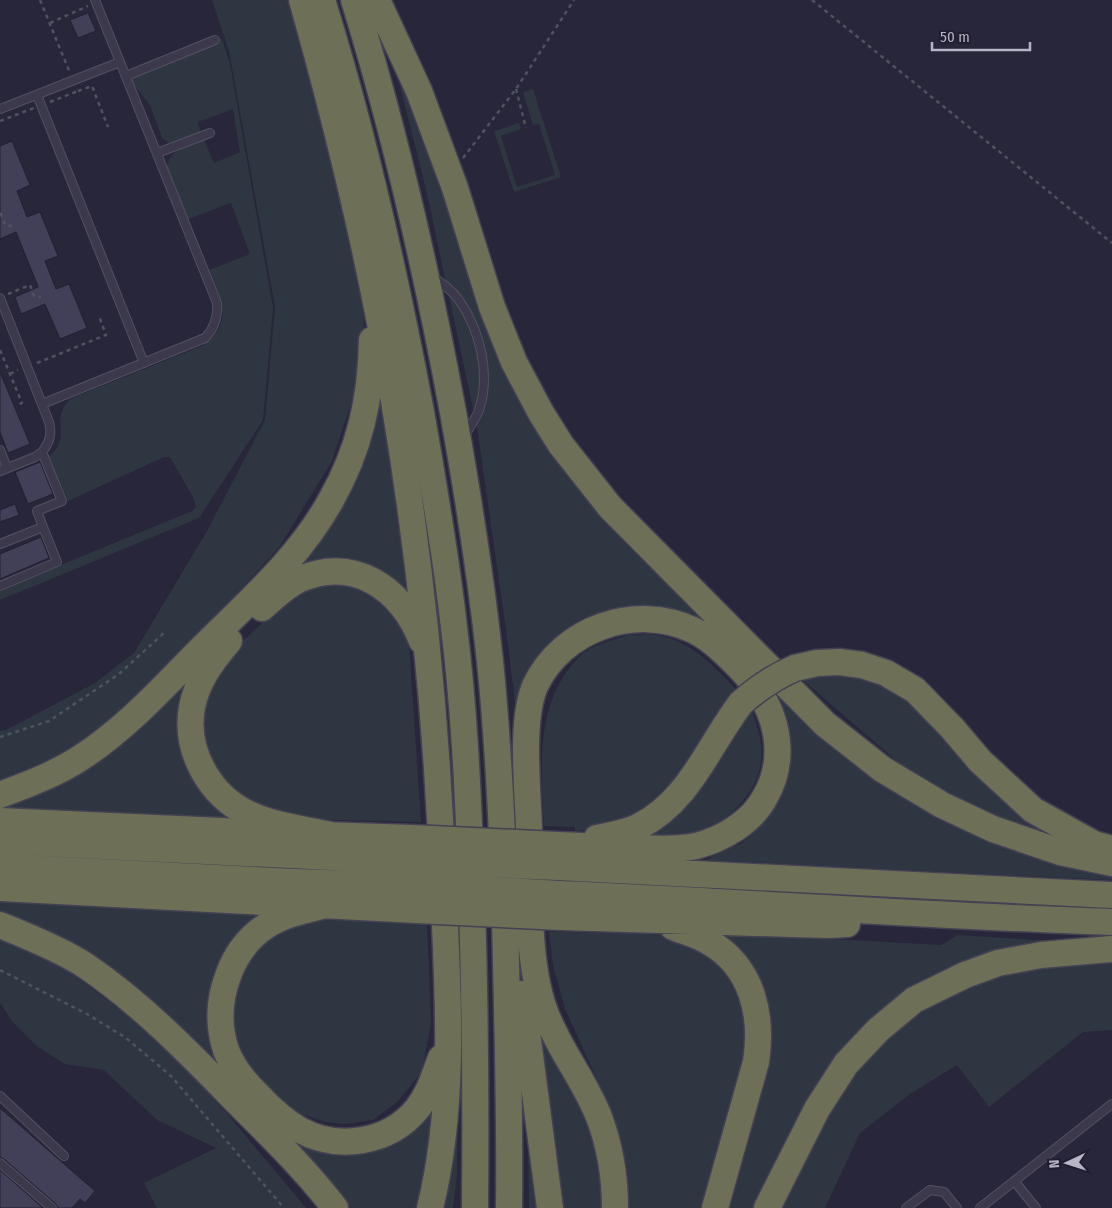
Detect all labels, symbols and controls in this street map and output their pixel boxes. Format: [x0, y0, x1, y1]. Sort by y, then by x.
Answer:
scale bar [932, 20, 1030, 52]
text: 50 m [940, 28, 970, 46]
north arrow [1042, 1138, 1092, 1188]
text: N [1046, 1159, 1063, 1169]

